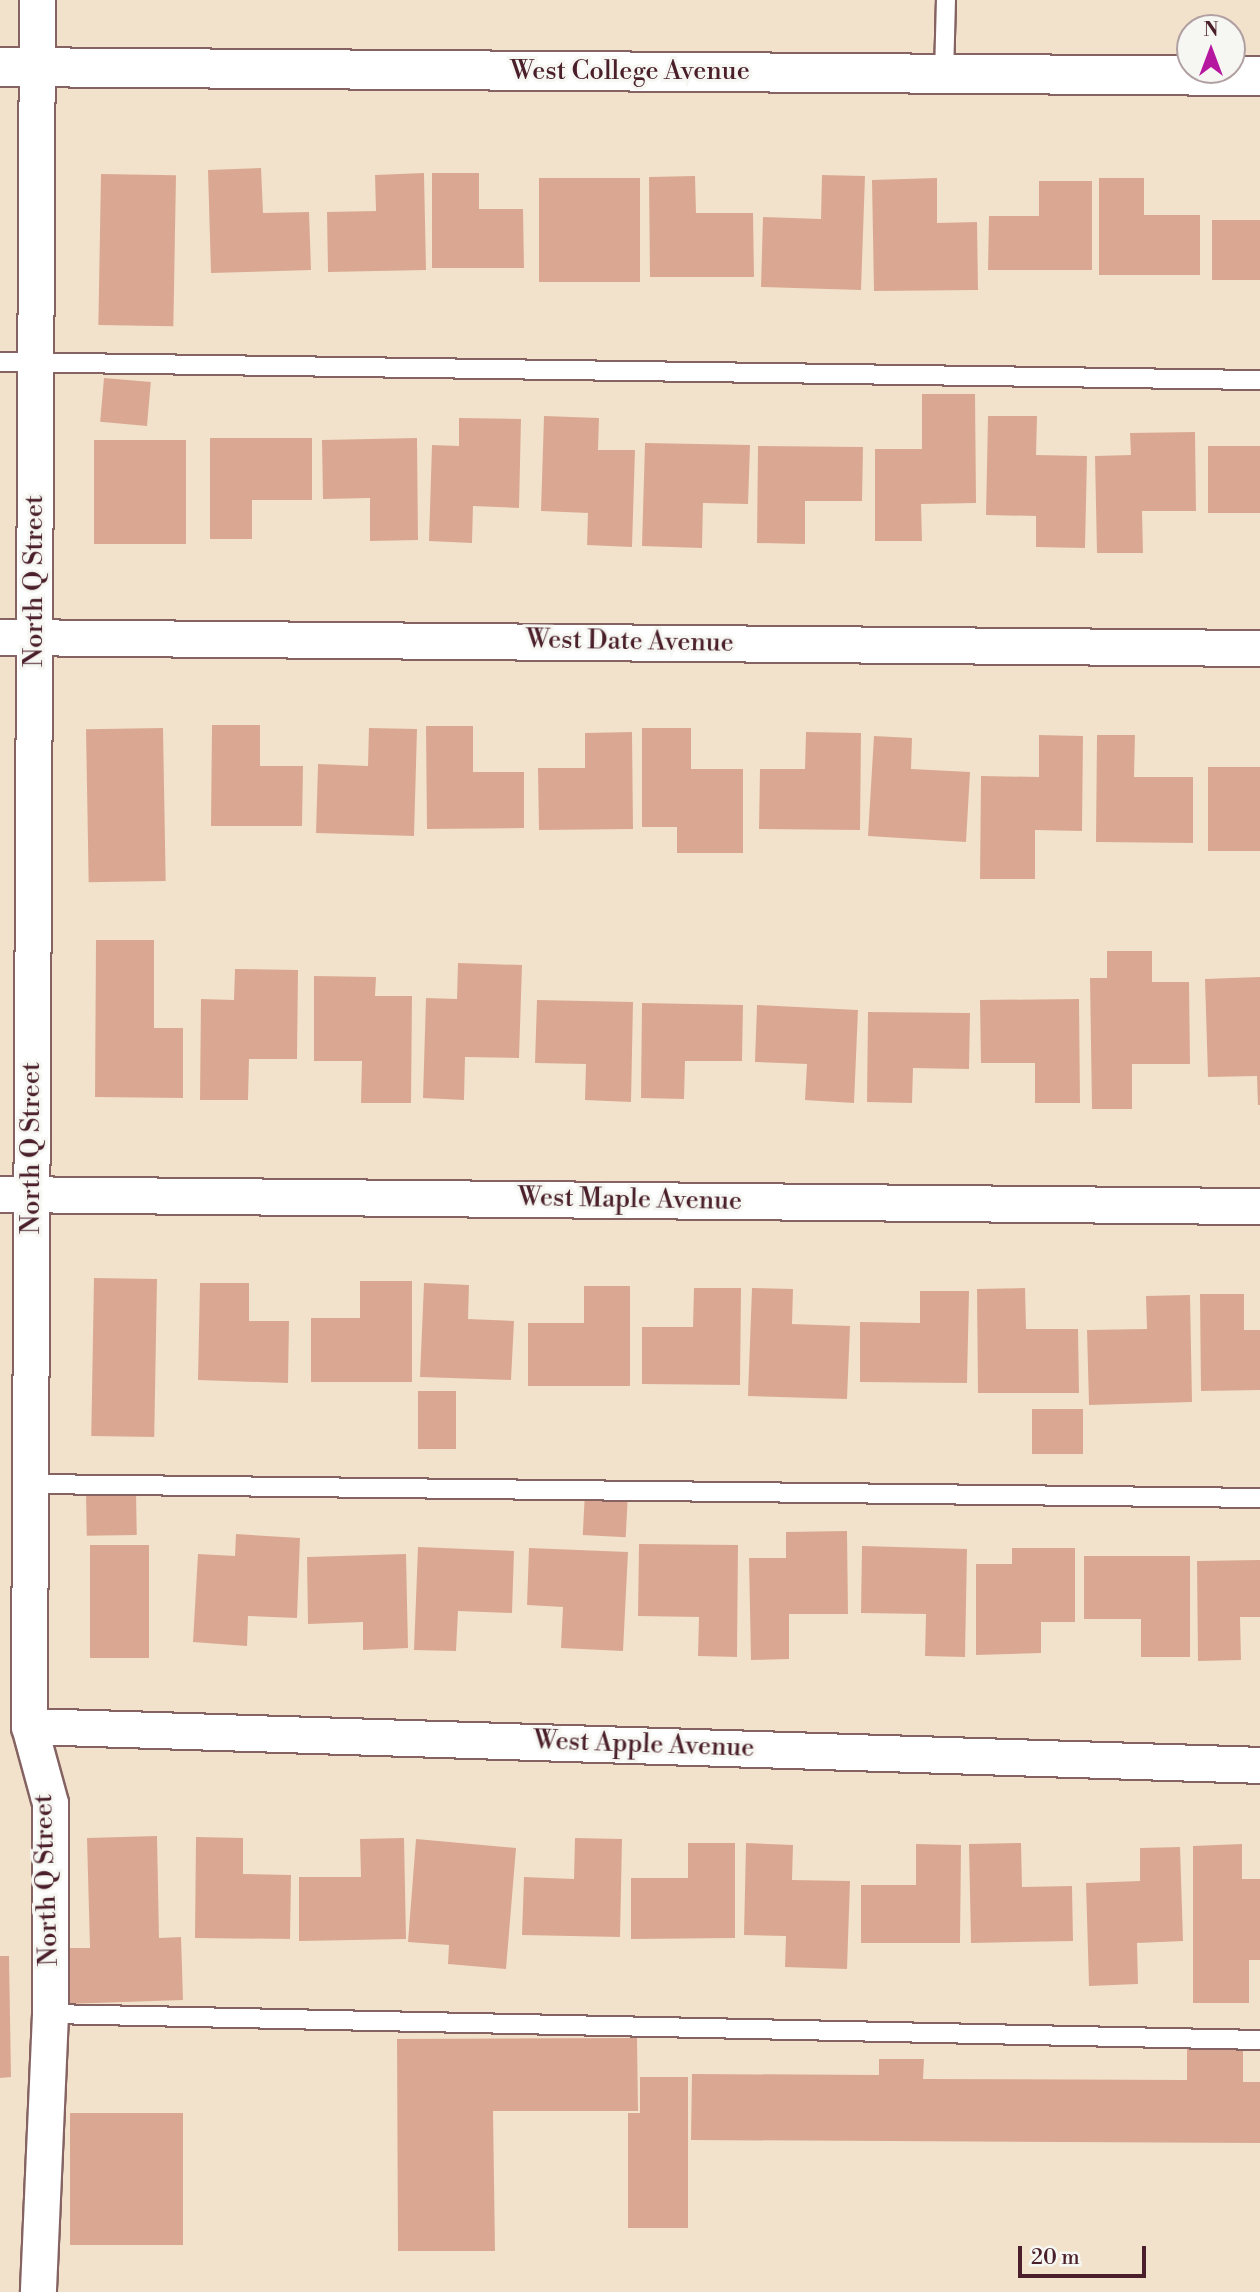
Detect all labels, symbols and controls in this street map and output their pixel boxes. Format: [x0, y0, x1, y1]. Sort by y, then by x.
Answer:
north arrow [1176, 14, 1246, 84]
text: N [1203, 18, 1219, 42]
street label: West College Avenue [510, 56, 750, 88]
street label: North Q Street [19, 495, 51, 667]
street label: West Date Avenue [526, 625, 734, 659]
street label: North Q Street [16, 1062, 48, 1234]
street label: West Maple Avenue [518, 1182, 742, 1218]
street label: West Apple Avenue [533, 1726, 755, 1764]
street label: North Q Street [28, 1793, 66, 1967]
scale bar [1022, 2232, 1150, 2276]
text: 20 m [1031, 2245, 1080, 2271]

